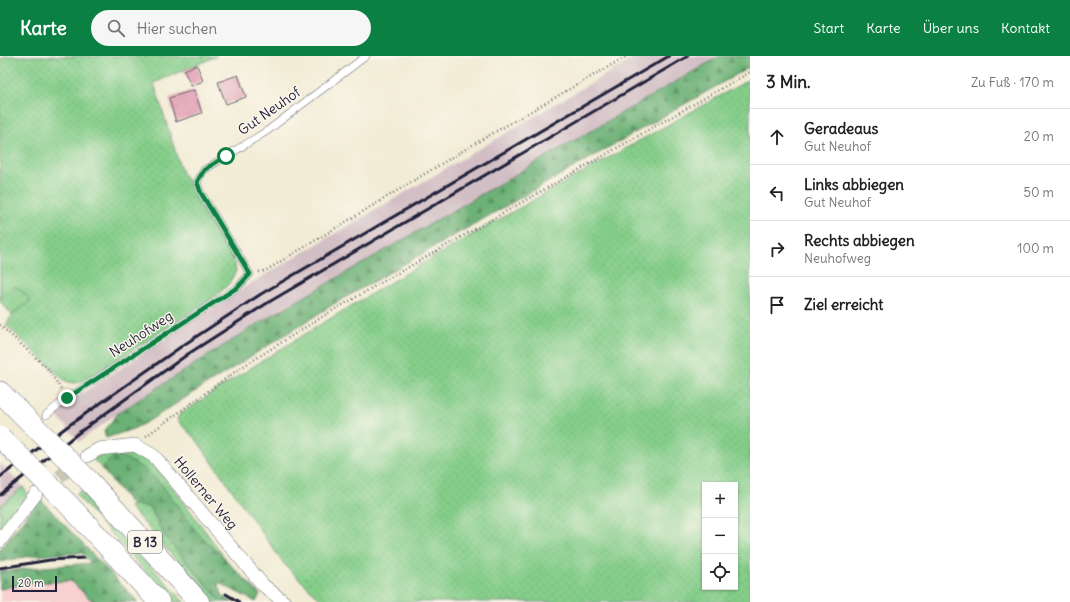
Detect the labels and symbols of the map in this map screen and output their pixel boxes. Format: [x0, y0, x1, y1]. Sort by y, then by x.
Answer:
street label: Gut Neuhof [234, 83, 304, 139]
route start [217, 147, 235, 165]
street label: Neuhofweg [106, 307, 176, 361]
route end [58, 389, 76, 407]
street label: Hollerner Weg [170, 453, 242, 533]
road number: B 13 [128, 531, 162, 553]
scale bar [12, 574, 57, 593]

